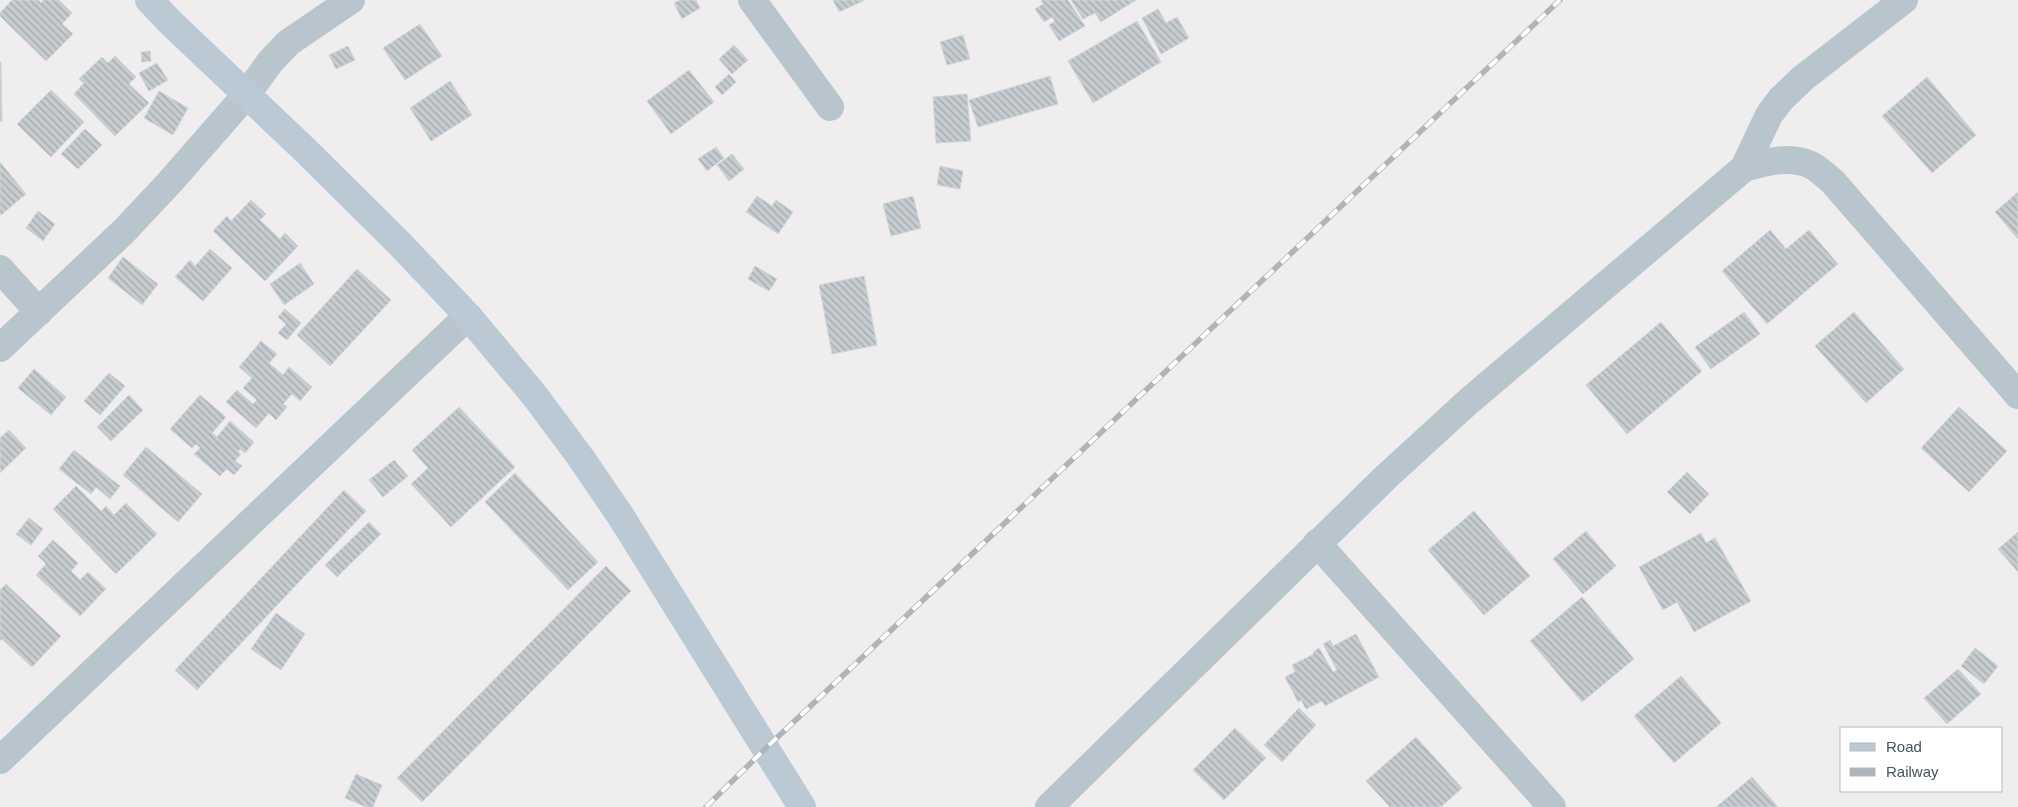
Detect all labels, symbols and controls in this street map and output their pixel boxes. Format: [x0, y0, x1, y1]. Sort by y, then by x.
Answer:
legend [1840, 727, 2003, 792]
text: Road [1886, 738, 1922, 755]
text: Railway [1886, 763, 1939, 780]

